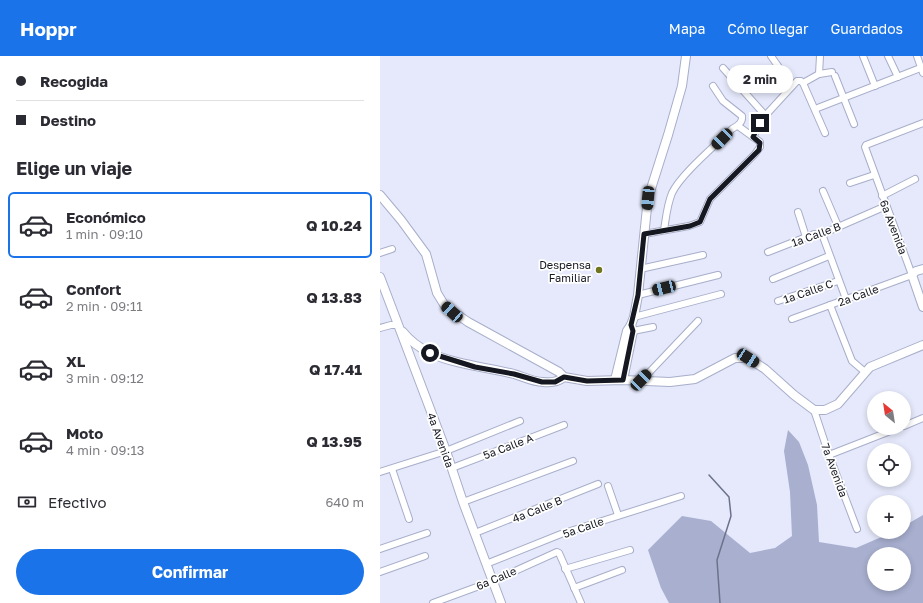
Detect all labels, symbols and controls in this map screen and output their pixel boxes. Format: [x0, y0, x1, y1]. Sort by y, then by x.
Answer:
text: Hoppr [20, 17, 77, 40]
text: Mapa [669, 20, 705, 37]
text: Cómo llegar [727, 20, 808, 37]
text: Guardados [830, 20, 903, 37]
callout: 2 min [727, 65, 793, 93]
text: 2 min [743, 71, 777, 87]
text: Recogida [40, 72, 108, 90]
text: Destino [40, 111, 96, 129]
route end [751, 114, 769, 132]
car [709, 126, 735, 152]
text: Elige un viaje [16, 157, 132, 179]
car [641, 186, 655, 210]
street label: 6a Avenida [878, 198, 910, 256]
icon: car [18, 207, 54, 243]
text: Económico [66, 208, 146, 226]
text: Q 10.24 [306, 216, 362, 234]
street label: 1a Calle B [790, 219, 842, 249]
text: 1 min · 09:10 [66, 226, 143, 242]
place label: Despensa Familiar [539, 258, 592, 284]
marker: Despensa Familiar [594, 265, 604, 275]
street label: 1a Calle C [782, 276, 834, 306]
icon: car [18, 279, 54, 315]
car [651, 279, 677, 297]
text: Confort [66, 280, 121, 298]
street label: 2a Calle [836, 282, 880, 308]
text: Q 13.83 [306, 288, 362, 306]
text: 2 min · 09:11 [66, 298, 143, 314]
car [439, 300, 465, 324]
route start [421, 344, 439, 362]
car [735, 346, 761, 370]
icon: car [18, 351, 54, 387]
text: XL [66, 352, 85, 370]
text: Q 17.41 [309, 360, 362, 378]
car [628, 367, 654, 393]
text: 3 min · 09:12 [66, 370, 144, 386]
north arrow [867, 391, 911, 435]
map controls [867, 391, 911, 591]
street label: 4a Avenida [425, 411, 457, 469]
icon: car [18, 423, 54, 459]
text: Moto [66, 424, 103, 442]
street label: 5a Calle A [481, 430, 535, 461]
text: Q 13.95 [306, 432, 362, 450]
street label: 7a Avenida [819, 441, 851, 499]
text: 4 min · 09:13 [66, 442, 144, 458]
button: locate [867, 443, 911, 487]
icon: cash [16, 491, 38, 513]
text: Efectivo [48, 493, 106, 511]
street label: 4a Calle B [510, 493, 564, 525]
text: 640 m [325, 494, 364, 510]
button: + [867, 495, 911, 539]
street label: 5a Calle [561, 514, 605, 540]
button: − [867, 547, 911, 591]
button: Confirmar [16, 549, 364, 595]
street label: 6a Calle [474, 564, 518, 592]

